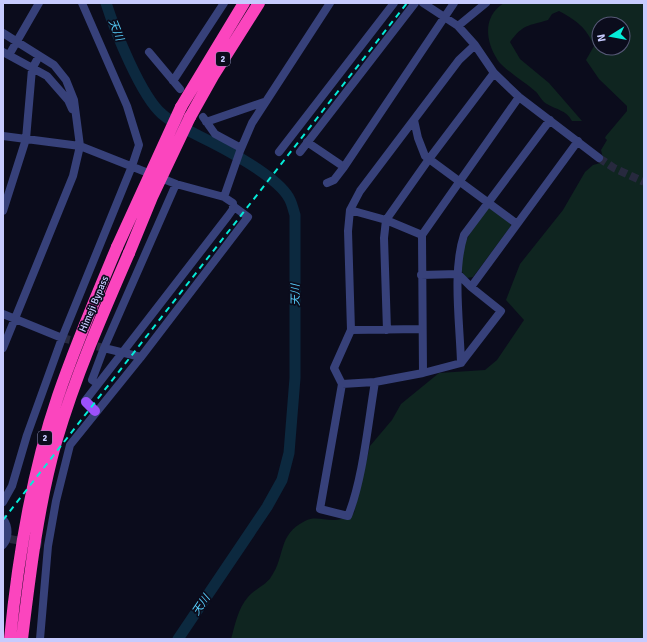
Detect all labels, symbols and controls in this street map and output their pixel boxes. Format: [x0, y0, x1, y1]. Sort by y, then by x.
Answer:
north arrow [591, 16, 631, 56]
water label: 天川 [106, 17, 127, 44]
text: N [595, 33, 609, 43]
road number: 2 [216, 52, 230, 66]
street label: Himeji Bypass [77, 274, 111, 334]
water label: 天川 [289, 283, 302, 306]
road number: 2 [38, 431, 52, 445]
water label: 天川 [189, 591, 213, 618]

